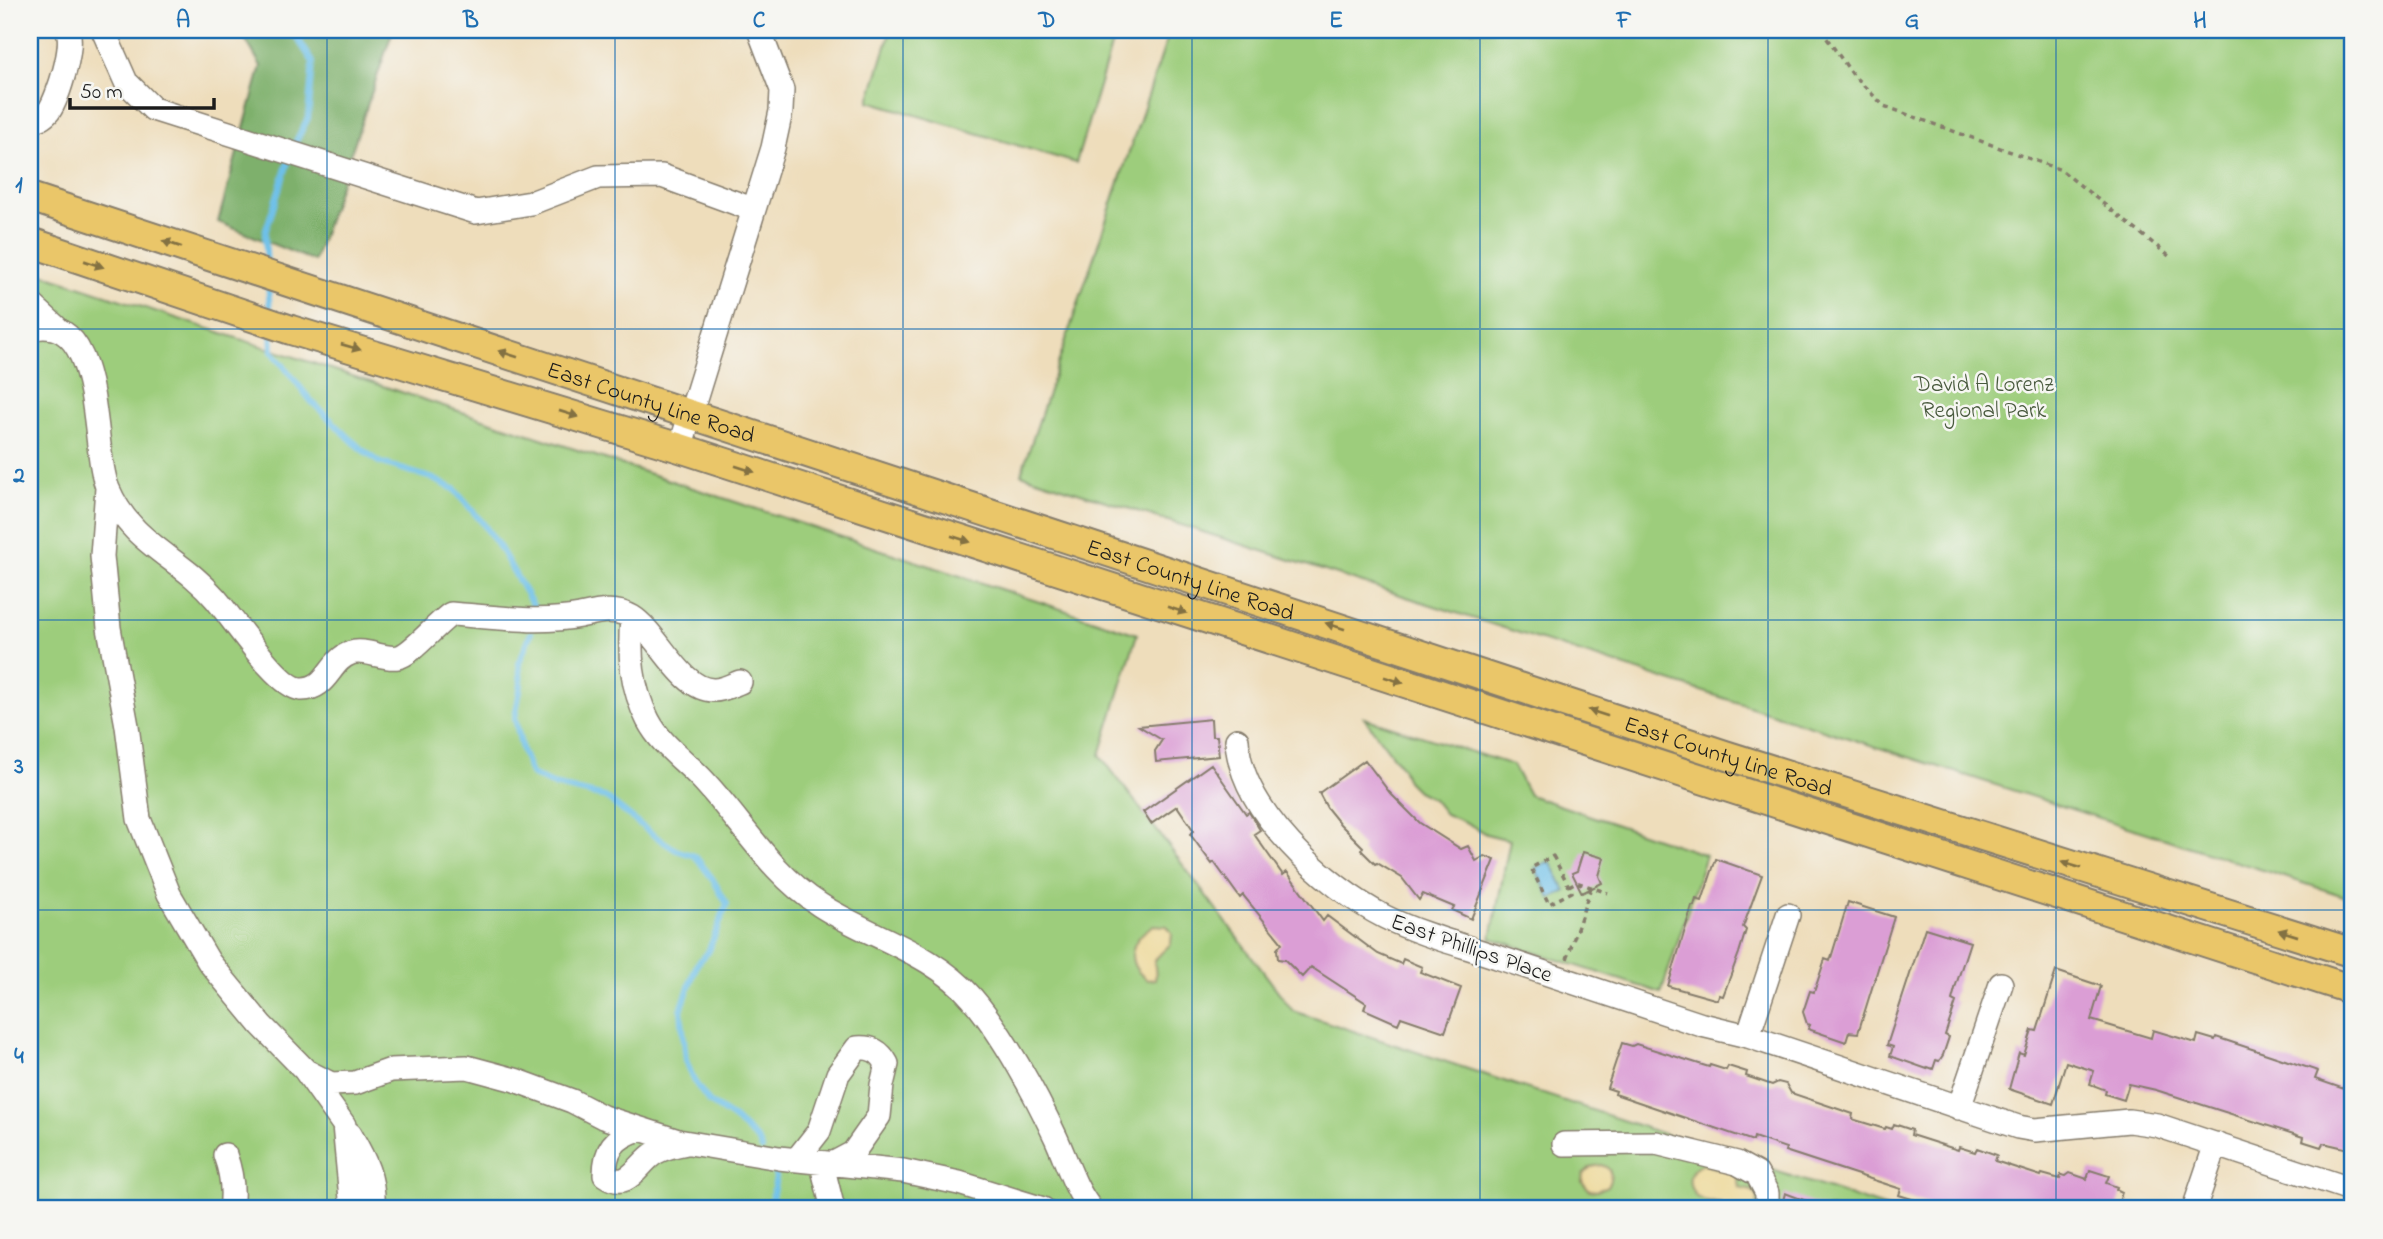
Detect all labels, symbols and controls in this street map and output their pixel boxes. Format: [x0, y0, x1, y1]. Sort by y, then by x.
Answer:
text: A [176, 5, 190, 38]
text: B [462, 5, 479, 38]
text: C [753, 5, 766, 38]
text: D [1038, 5, 1055, 38]
text: E [1329, 5, 1343, 38]
text: F [1616, 5, 1632, 38]
text: G [1905, 5, 1919, 38]
text: H [2193, 5, 2207, 38]
scale bar [70, 66, 214, 110]
text: 50 m [80, 78, 123, 108]
text: 1 [15, 170, 23, 203]
one-way arrow [162, 238, 183, 249]
one-way arrow [84, 259, 105, 270]
one-way arrow [340, 343, 361, 353]
one-way arrow [498, 348, 519, 359]
street label: East County Line Road [542, 354, 759, 454]
park label: David A Lorenz Regional Park [1913, 369, 2054, 429]
one-way arrow [558, 409, 579, 419]
text: 2 [12, 460, 25, 493]
one-way arrow [734, 464, 755, 475]
street label: East County Line Road [1082, 532, 1298, 631]
one-way arrow [951, 535, 972, 545]
one-way arrow [1167, 605, 1188, 615]
one-way arrow [1325, 620, 1346, 631]
one-way arrow [1383, 675, 1404, 685]
one-way arrow [1587, 707, 1608, 717]
street label: East County Line Road [1619, 709, 1836, 807]
text: 3 [13, 751, 24, 784]
one-way arrow [2060, 859, 2081, 869]
street label: East Phillips Place [1386, 906, 1557, 993]
one-way arrow [2277, 927, 2298, 937]
text: 4 [14, 1041, 24, 1074]

